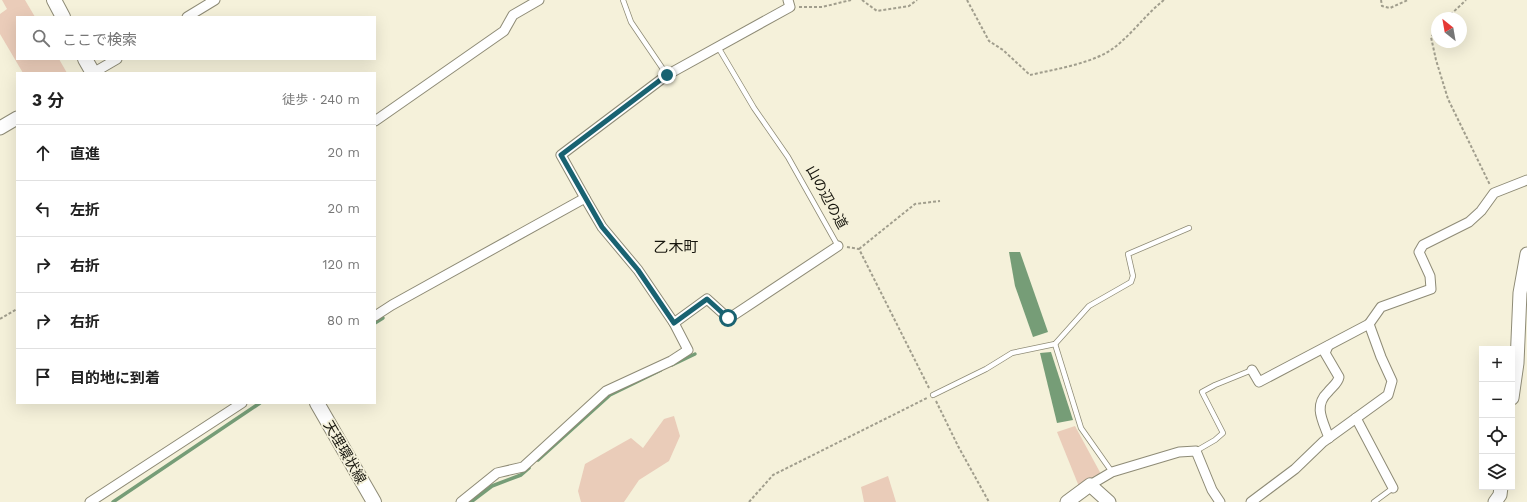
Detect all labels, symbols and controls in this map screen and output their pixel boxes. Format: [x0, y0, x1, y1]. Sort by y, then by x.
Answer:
north arrow [1431, 12, 1467, 48]
search box [16, 16, 376, 60]
icon: search [30, 27, 52, 49]
text: ここで検索 [62, 31, 137, 49]
route end [658, 66, 676, 84]
text: 3 分 [32, 90, 64, 110]
text: 徒歩 · 240 m [282, 92, 360, 107]
icon: ahead [32, 142, 54, 164]
text: 直進 [70, 145, 100, 163]
text: 20 m [328, 145, 360, 160]
street label: 山の辺の道 [803, 163, 851, 231]
icon: left [32, 198, 54, 220]
text: 左折 [70, 201, 100, 219]
text: 20 m [328, 201, 360, 216]
district label: 乙木町 [653, 238, 699, 256]
icon: right [32, 254, 54, 276]
text: 右折 [70, 257, 100, 275]
text: 120 m [322, 257, 360, 272]
route start [719, 309, 737, 327]
icon: right [32, 310, 54, 332]
text: 右折 [70, 313, 100, 331]
text: 80 m [327, 313, 360, 328]
map controls [1479, 346, 1515, 490]
button: + [1479, 346, 1515, 382]
icon: arrive [32, 366, 54, 388]
text: 目的地に到着 [70, 369, 160, 387]
button: − [1479, 382, 1515, 418]
street label: 天理環状線 [321, 418, 369, 486]
button: locate [1479, 418, 1515, 454]
button: layers [1479, 454, 1515, 490]

